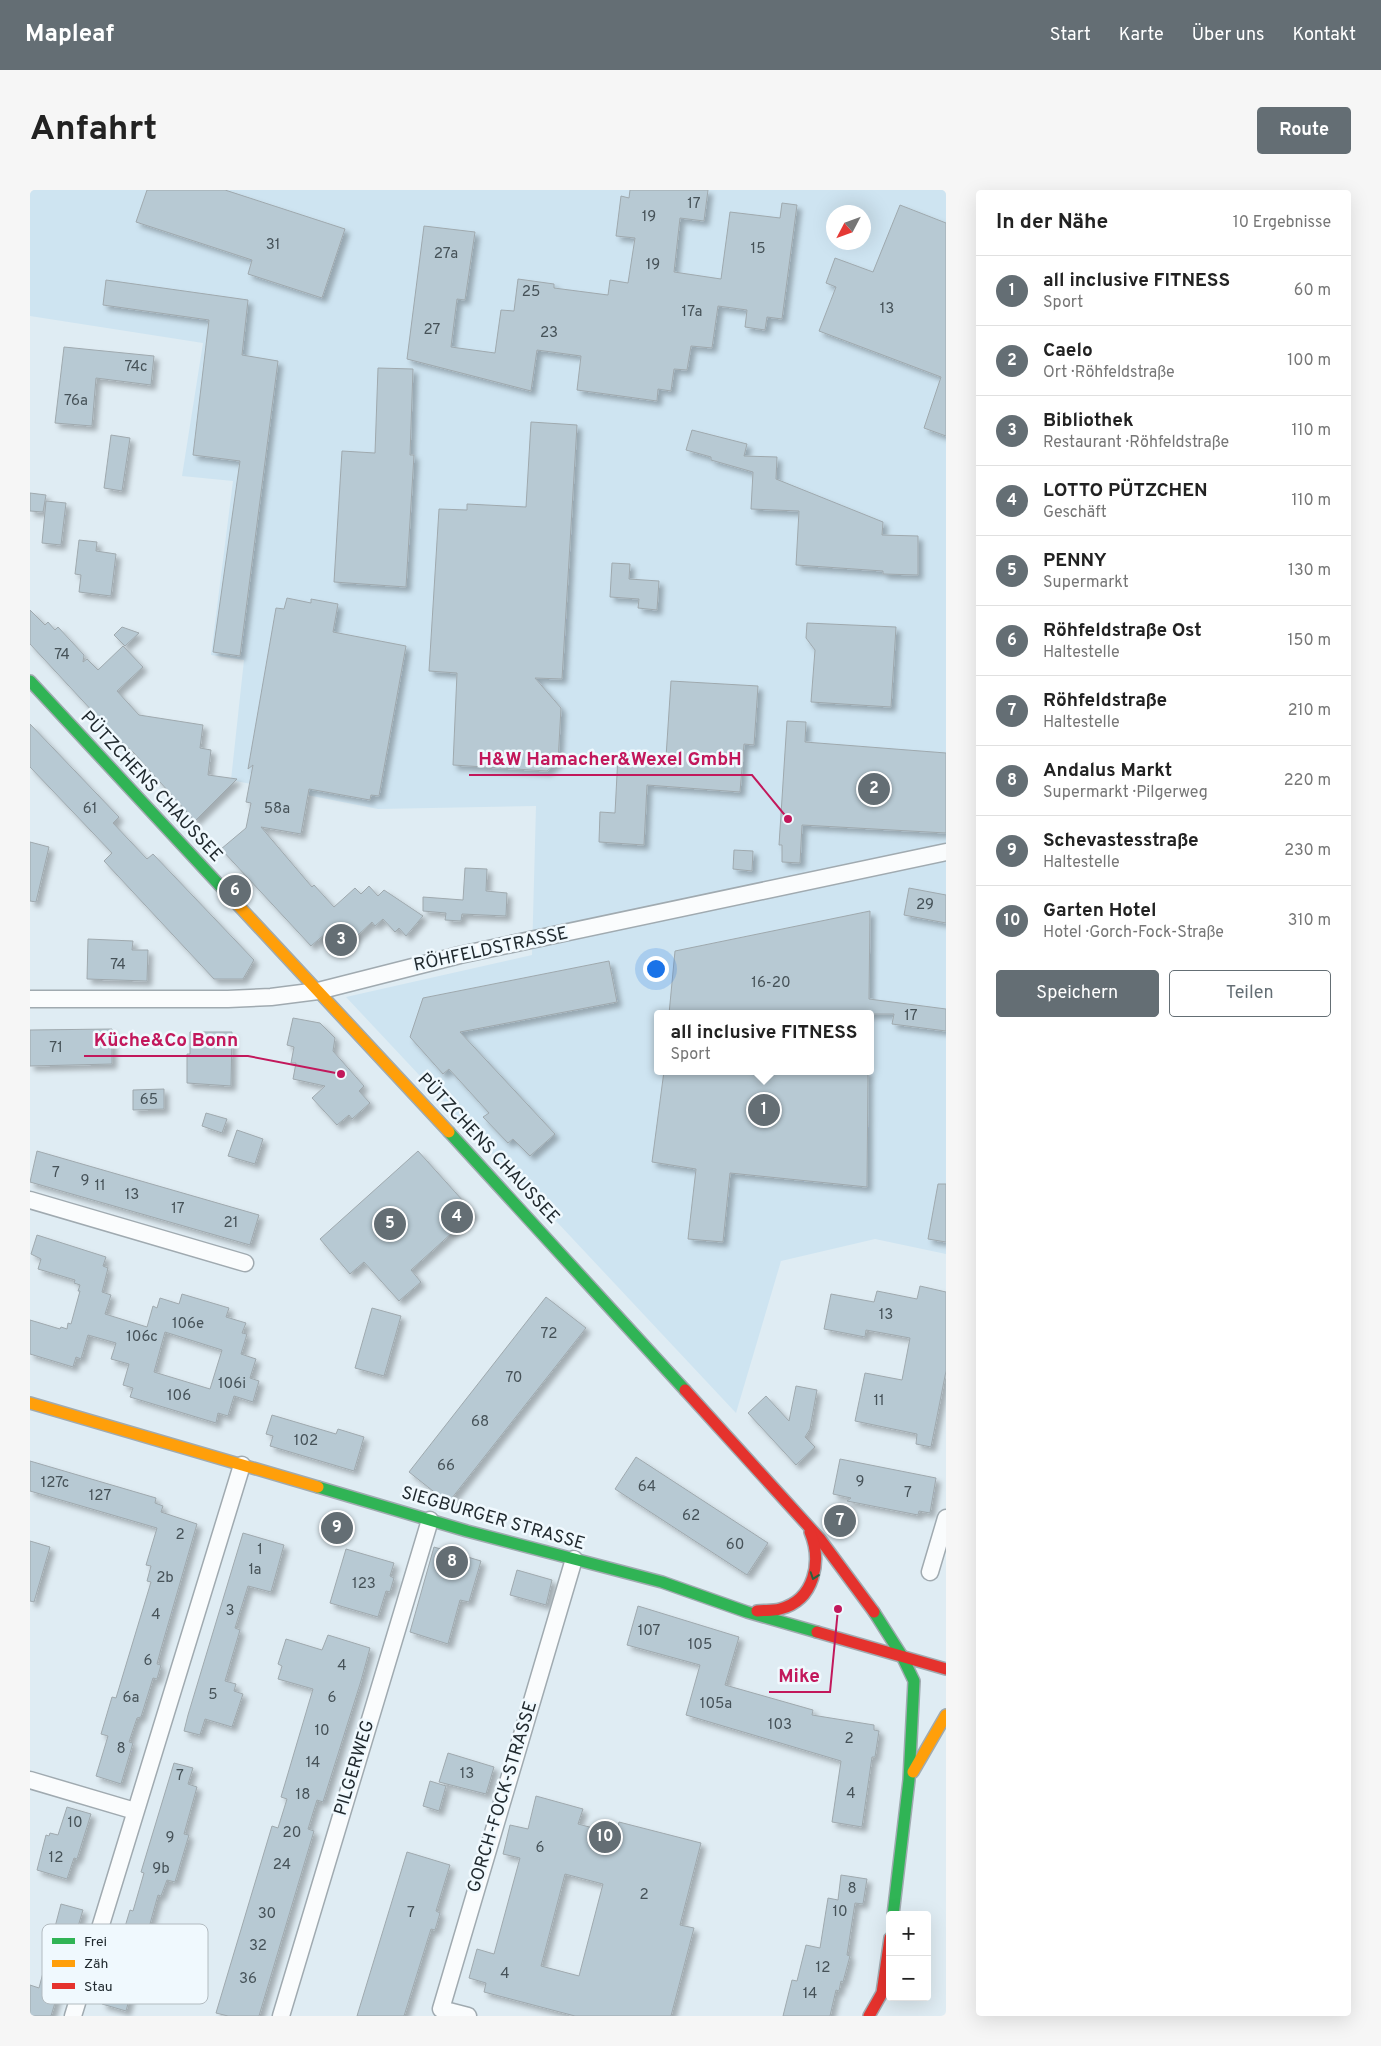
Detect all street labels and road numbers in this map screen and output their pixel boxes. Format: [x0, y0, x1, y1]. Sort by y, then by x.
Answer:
street label: PÜTZCHENS CHAUSSEE [75, 705, 229, 867]
street label: RÖHFELDSTRASSE [411, 920, 570, 978]
street label: PÜTZCHENS CHAUSSEE [412, 1067, 566, 1229]
street label: SIEGBURGER STRASSE [398, 1482, 588, 1556]
street label: GORCH-FOCK-STRASSE [463, 1698, 543, 1896]
street label: PILGERWEG [330, 1718, 380, 1818]

